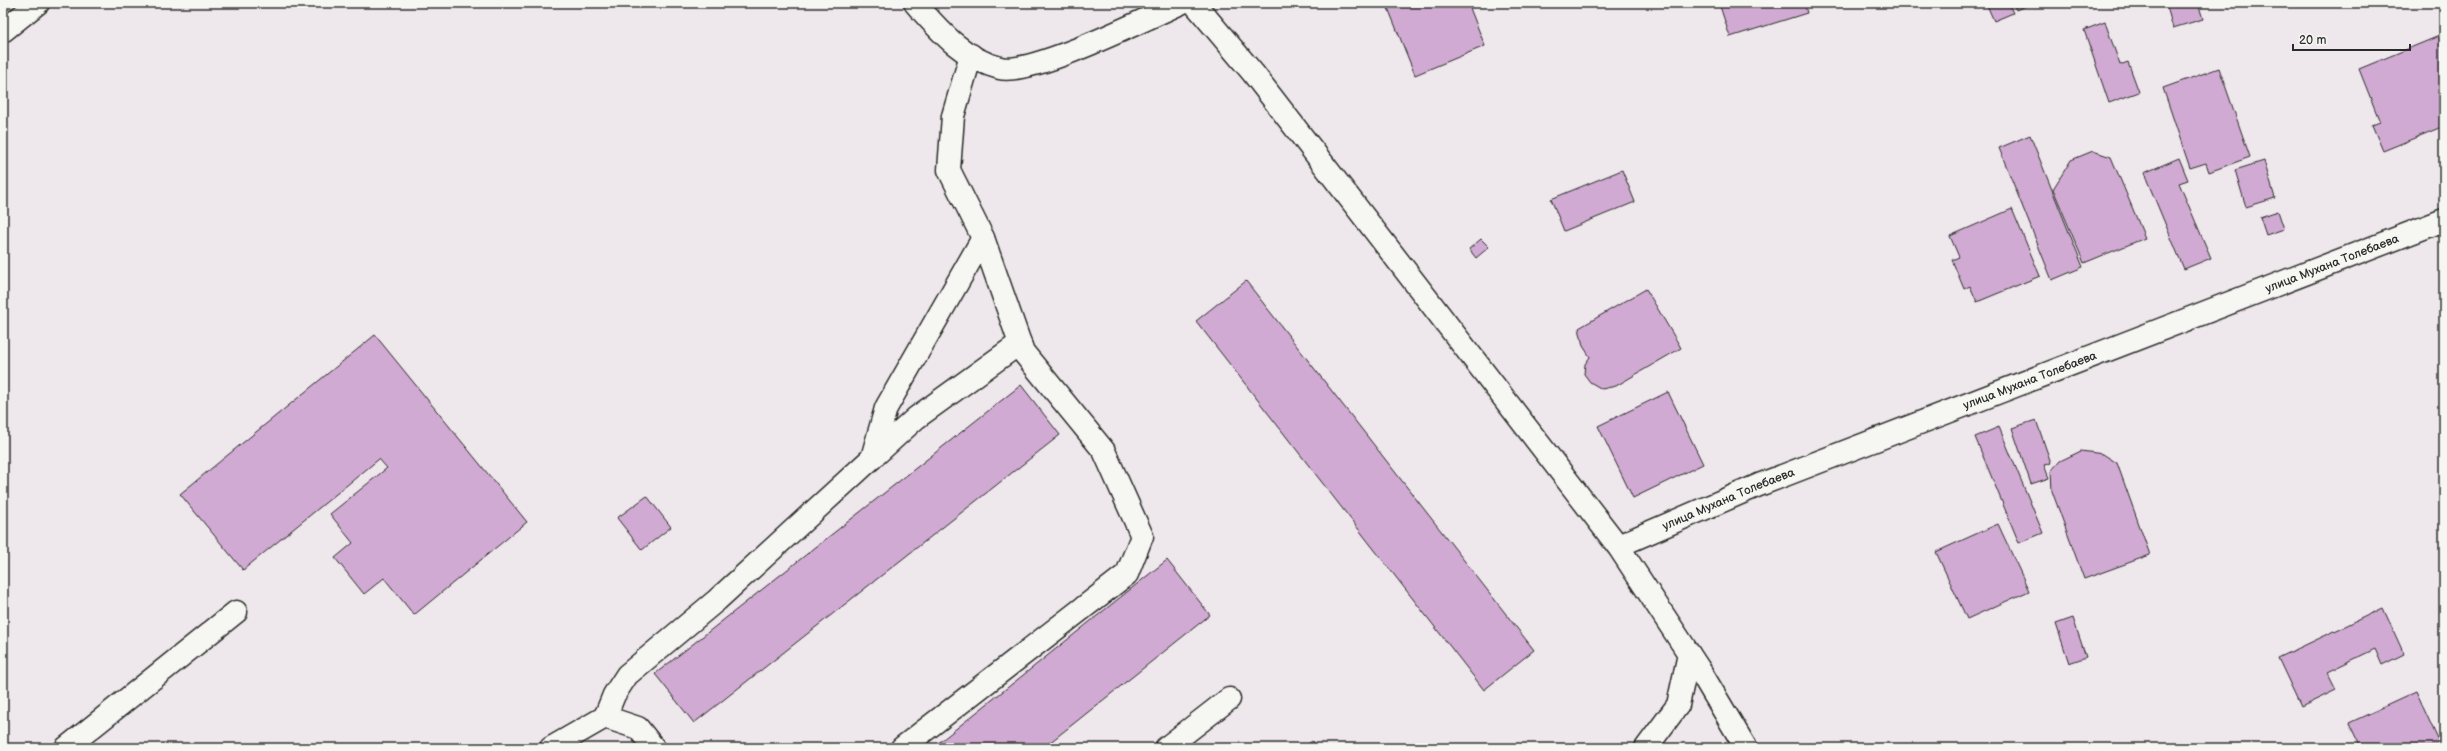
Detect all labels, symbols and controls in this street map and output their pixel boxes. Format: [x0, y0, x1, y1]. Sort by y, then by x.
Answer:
scale bar [2293, 26, 2410, 52]
text: 20 m [2299, 33, 2326, 48]
street label: улица Мухана Толебаева [2263, 231, 2401, 296]
street label: улица Мухана Толебаева [1961, 348, 2099, 413]
street label: улица Мухана Толебаева [1660, 465, 1797, 534]

